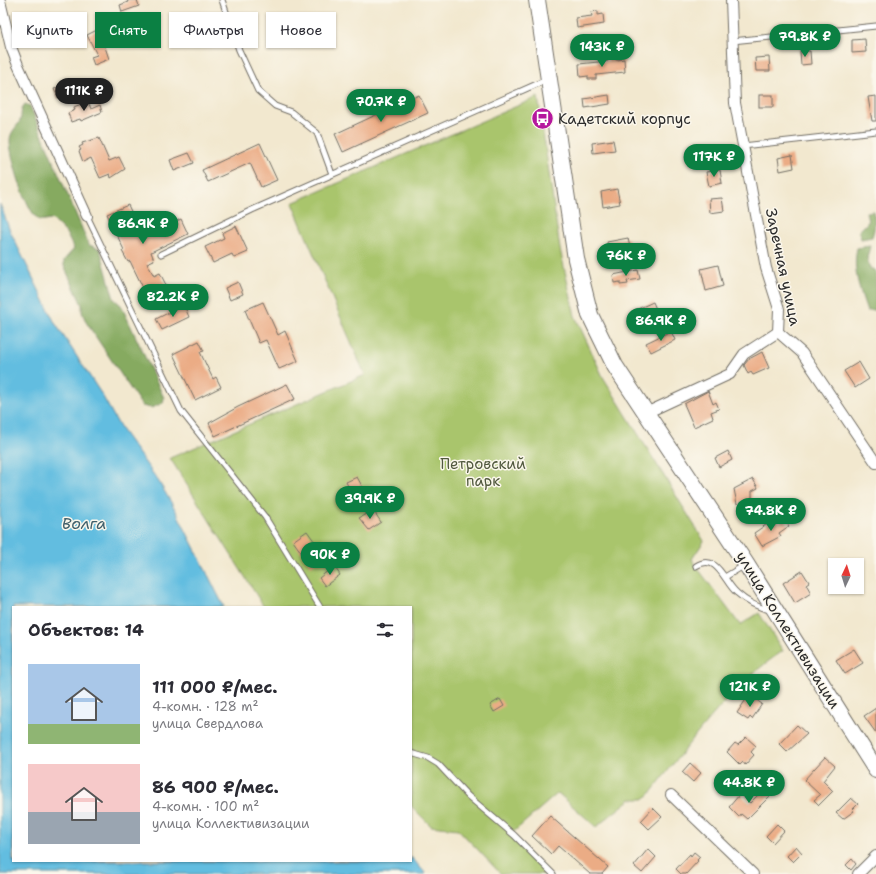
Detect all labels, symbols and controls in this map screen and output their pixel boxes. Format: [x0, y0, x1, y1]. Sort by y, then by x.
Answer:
chip: Купить [12, 12, 87, 48]
chip: Снять [95, 12, 161, 48]
chip: Фильтры [169, 12, 258, 48]
chip: Новое [266, 12, 336, 48]
pin: 79.8K ₽ [768, 24, 842, 58]
text: 79.8K ₽ [779, 28, 831, 45]
pin: 143K ₽ [569, 34, 635, 68]
text: 143K ₽ [579, 38, 625, 55]
pin: 111K ₽ [51, 78, 117, 112]
text: 111K ₽ [64, 82, 104, 99]
pin: 70.7K ₽ [344, 89, 418, 123]
text: 70.7K ₽ [355, 93, 407, 110]
bus stop icon: Кадетский корпус [529, 106, 555, 132]
place label: Кадетский корпус [558, 109, 691, 129]
pin: 117K ₽ [681, 144, 747, 178]
text: 117K ₽ [693, 148, 735, 165]
street label: Заречная улица [761, 206, 805, 328]
pin: 86.9K ₽ [106, 211, 180, 245]
text: 86.9K ₽ [117, 215, 169, 232]
pin: 76K ₽ [598, 243, 654, 277]
text: 76K ₽ [606, 247, 646, 264]
pin: 82.2K ₽ [136, 284, 210, 318]
text: 82.2K ₽ [147, 288, 199, 305]
pin: 86.9K ₽ [624, 308, 698, 342]
text: 86.9K ₽ [635, 312, 687, 329]
park label: Петровский парк [440, 454, 526, 491]
pin: 39.9K ₽ [333, 486, 407, 520]
text: 39.9K ₽ [344, 490, 396, 507]
pin: 74.8K ₽ [734, 498, 808, 532]
text: 74.8K ₽ [745, 502, 797, 519]
water label: Волга [62, 513, 106, 534]
pin: 90K ₽ [302, 542, 358, 576]
text: 90K ₽ [310, 546, 350, 563]
street label: улица Коллективизации [731, 548, 845, 713]
north arrow [828, 558, 864, 594]
map controls [828, 558, 864, 594]
text: Объектов: 14 [28, 619, 144, 641]
icon: filters [374, 619, 396, 641]
pin: 121K ₽ [717, 674, 783, 708]
text: 111 000 ₽/мес. [152, 676, 278, 698]
text: 121K ₽ [729, 678, 771, 695]
icon: home [60, 680, 108, 728]
text: 4-комн. · 128 m² [152, 698, 259, 715]
text: улица Свердлова [152, 715, 263, 732]
pin: 44.8K ₽ [712, 770, 786, 804]
text: 44.8K ₽ [723, 774, 775, 791]
text: 86 900 ₽/мес. [152, 776, 279, 798]
icon: home [60, 780, 108, 828]
text: 4-комн. · 100 m² [152, 798, 259, 815]
text: улица Коллективизации [152, 815, 310, 832]

